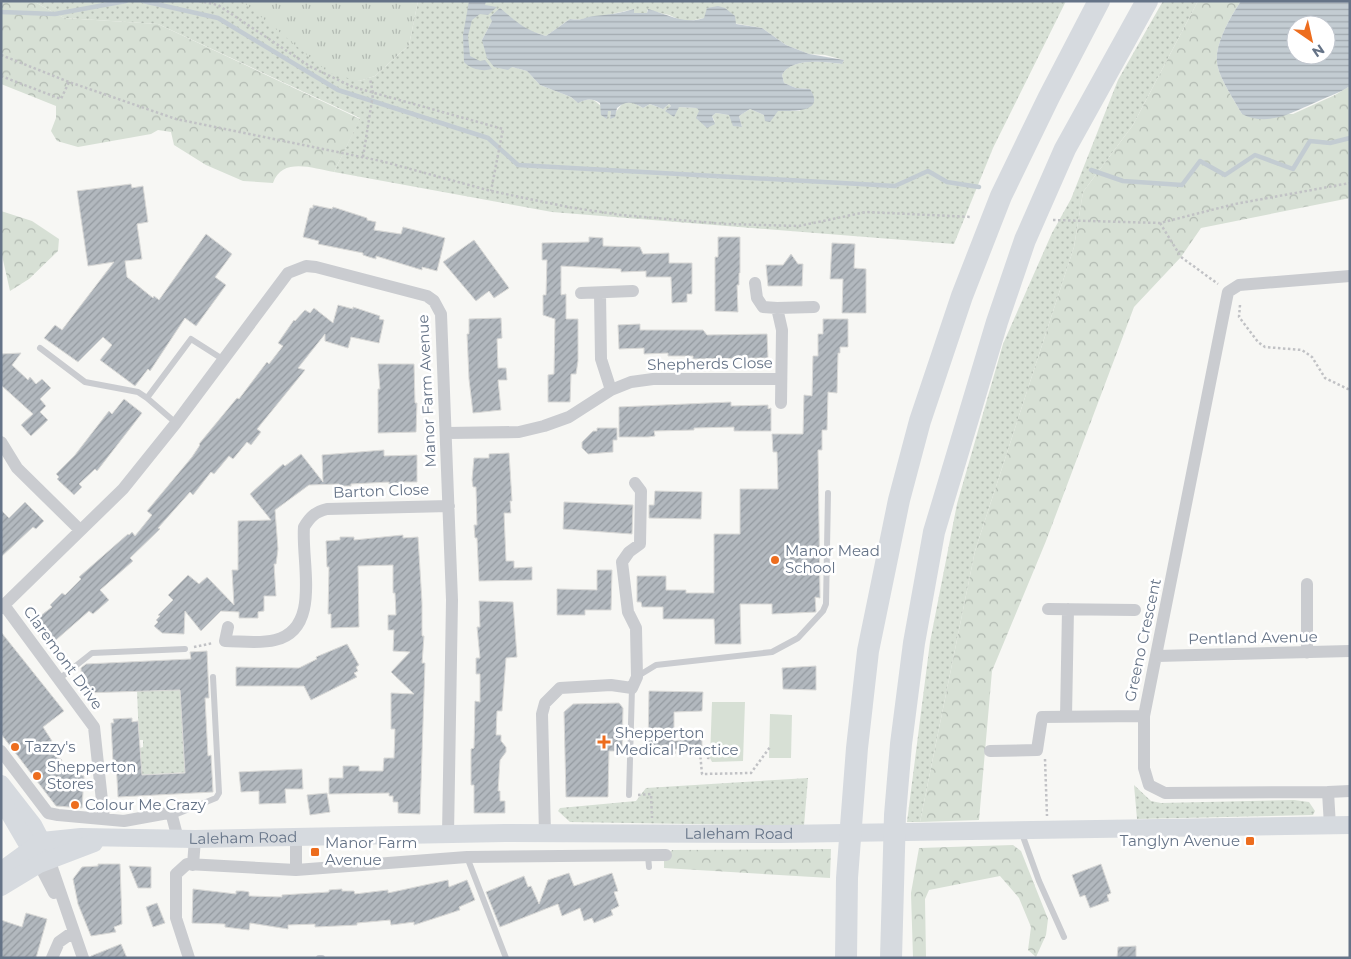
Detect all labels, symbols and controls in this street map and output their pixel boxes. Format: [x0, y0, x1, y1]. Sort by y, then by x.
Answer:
north arrow [1286, 15, 1336, 65]
text: N [1309, 40, 1328, 61]
street label: Manor Farm Avenue [413, 314, 440, 468]
street label: Shepherds Close [647, 353, 773, 374]
street label: Barton Close [333, 479, 429, 502]
place label: Manor Mead School [785, 541, 880, 577]
marker: Manor Mead School [769, 554, 781, 566]
street label: Greeno Crescent [1120, 577, 1165, 703]
street label: Claremont Drive [20, 602, 107, 713]
street label: Pentland Avenue [1188, 627, 1318, 648]
place label: Shepperton Medical Practice [615, 723, 739, 759]
marker: Shepperton Medical Practice [597, 735, 611, 749]
place label: Tazzy's [25, 737, 76, 756]
marker: Tazzy's [9, 741, 21, 753]
place label: Shepperton Stores [47, 757, 136, 793]
marker: Shepperton Stores [31, 770, 43, 782]
place label: Colour Me Crazy [85, 795, 207, 814]
marker: Colour Me Crazy [69, 799, 81, 811]
street label: Laleham Road [684, 824, 794, 843]
street label: Laleham Road [188, 827, 298, 848]
place label: Tanglyn Avenue [1120, 831, 1240, 850]
place label: Manor Farm Avenue [325, 833, 418, 869]
marker: Tanglyn Avenue [1244, 835, 1256, 847]
marker: Manor Farm Avenue [309, 846, 321, 858]

